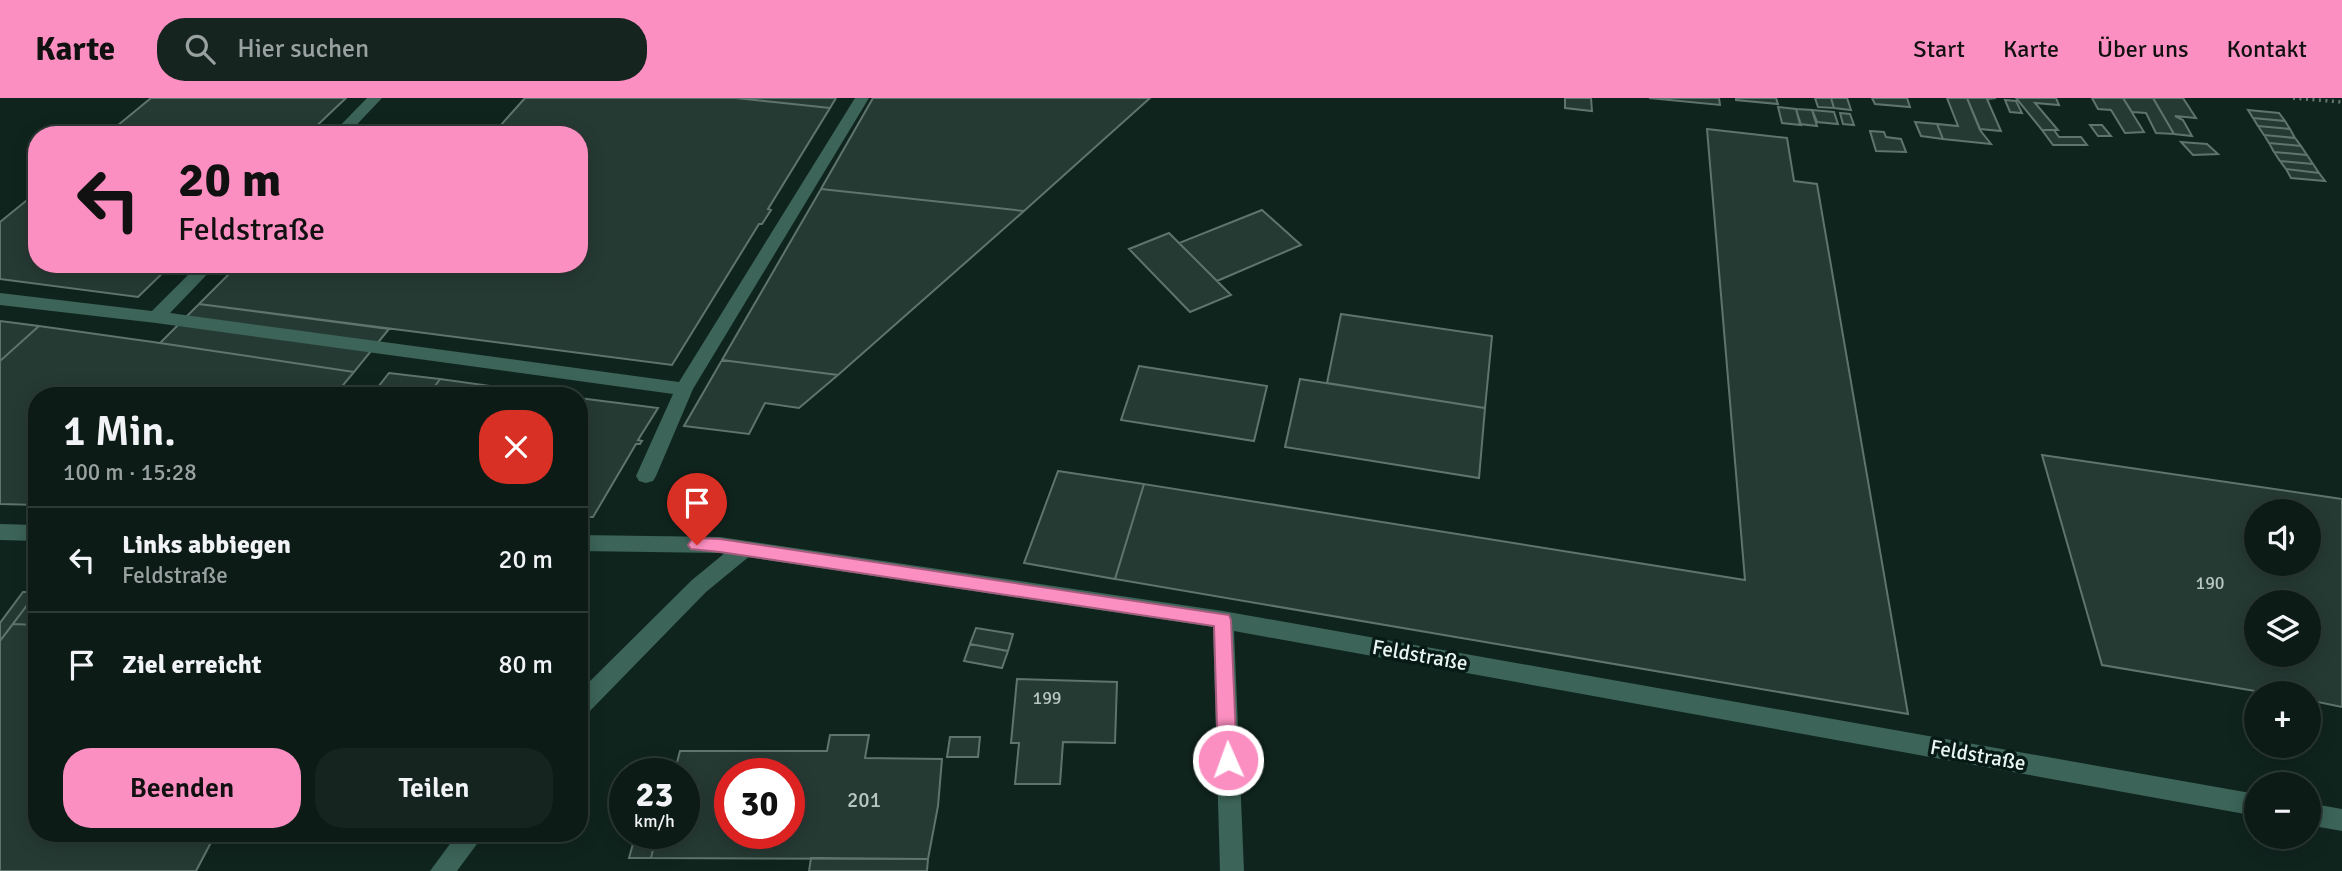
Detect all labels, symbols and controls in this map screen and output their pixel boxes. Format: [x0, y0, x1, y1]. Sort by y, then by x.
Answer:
search box [157, 18, 647, 81]
text: Karte [35, 29, 115, 70]
icon: search [181, 30, 219, 68]
text: Hier suchen [237, 33, 369, 65]
text: Start [1913, 34, 1965, 64]
text: Karte [2003, 34, 2059, 64]
text: Über uns [2097, 34, 2189, 64]
text: Kontakt [2227, 34, 2307, 64]
text: 20 m [178, 150, 281, 210]
icon: left [63, 154, 154, 245]
text: Feldstraße [178, 210, 325, 249]
text: 1 Min. [63, 406, 176, 457]
button: close [479, 410, 553, 484]
text: 100 m · 15:28 [63, 458, 197, 487]
pin [667, 473, 727, 545]
icon: arrive [678, 484, 716, 522]
map controls [2244, 499, 2321, 849]
button: sound [2244, 499, 2321, 576]
text: Links abbiegen [122, 529, 291, 561]
icon: left [63, 541, 101, 579]
text: 20 m [498, 544, 553, 576]
text: Feldstraße [122, 561, 228, 590]
house number: 190 [2195, 572, 2225, 594]
button: layers [2244, 590, 2321, 667]
street label: Feldstraße [1370, 634, 1470, 676]
icon: arrive [63, 646, 101, 684]
text: Ziel erreicht [122, 649, 262, 681]
text: 80 m [498, 649, 553, 681]
button: + [2244, 681, 2321, 758]
house number: 199 [1032, 687, 1062, 709]
position arrow [1191, 723, 1265, 797]
street label: Feldstraße [1928, 734, 2028, 776]
button: Beenden [63, 748, 301, 828]
button: Teilen [315, 748, 553, 828]
speed limit sign: 30 [714, 758, 805, 849]
button: − [2244, 772, 2321, 849]
text: 23 [636, 773, 673, 816]
house number: 201 [847, 787, 881, 813]
text: km/h [634, 810, 675, 832]

